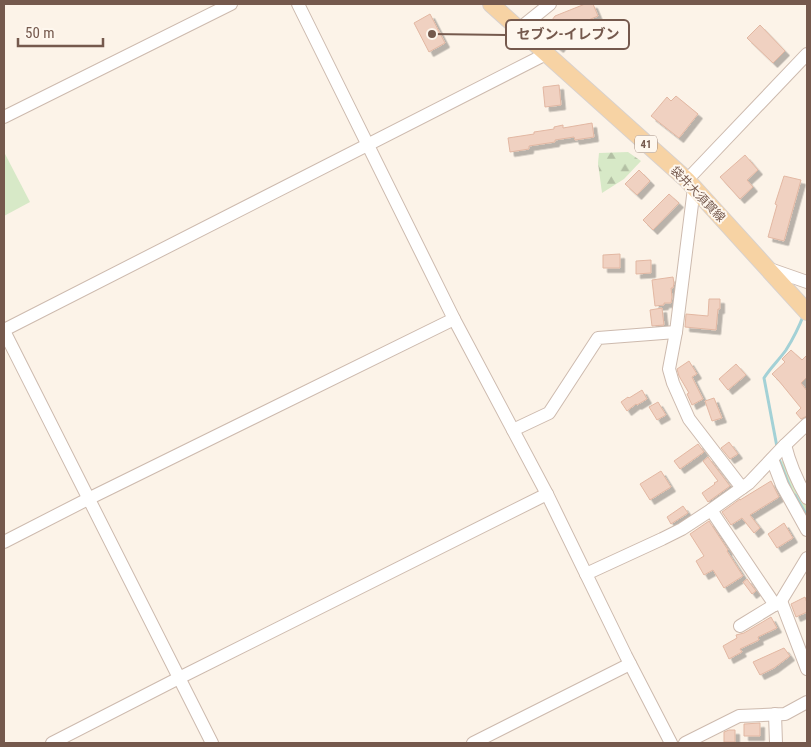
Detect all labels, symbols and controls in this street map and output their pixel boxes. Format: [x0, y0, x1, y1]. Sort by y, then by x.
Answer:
scale bar [18, 15, 102, 47]
callout: セブン-イレブン [506, 20, 629, 49]
text: 50 m [25, 24, 55, 42]
text: セブン-イレブン [516, 26, 620, 42]
road number: 41 [635, 136, 657, 152]
street label: 袋井大須賀線 [667, 163, 728, 225]

